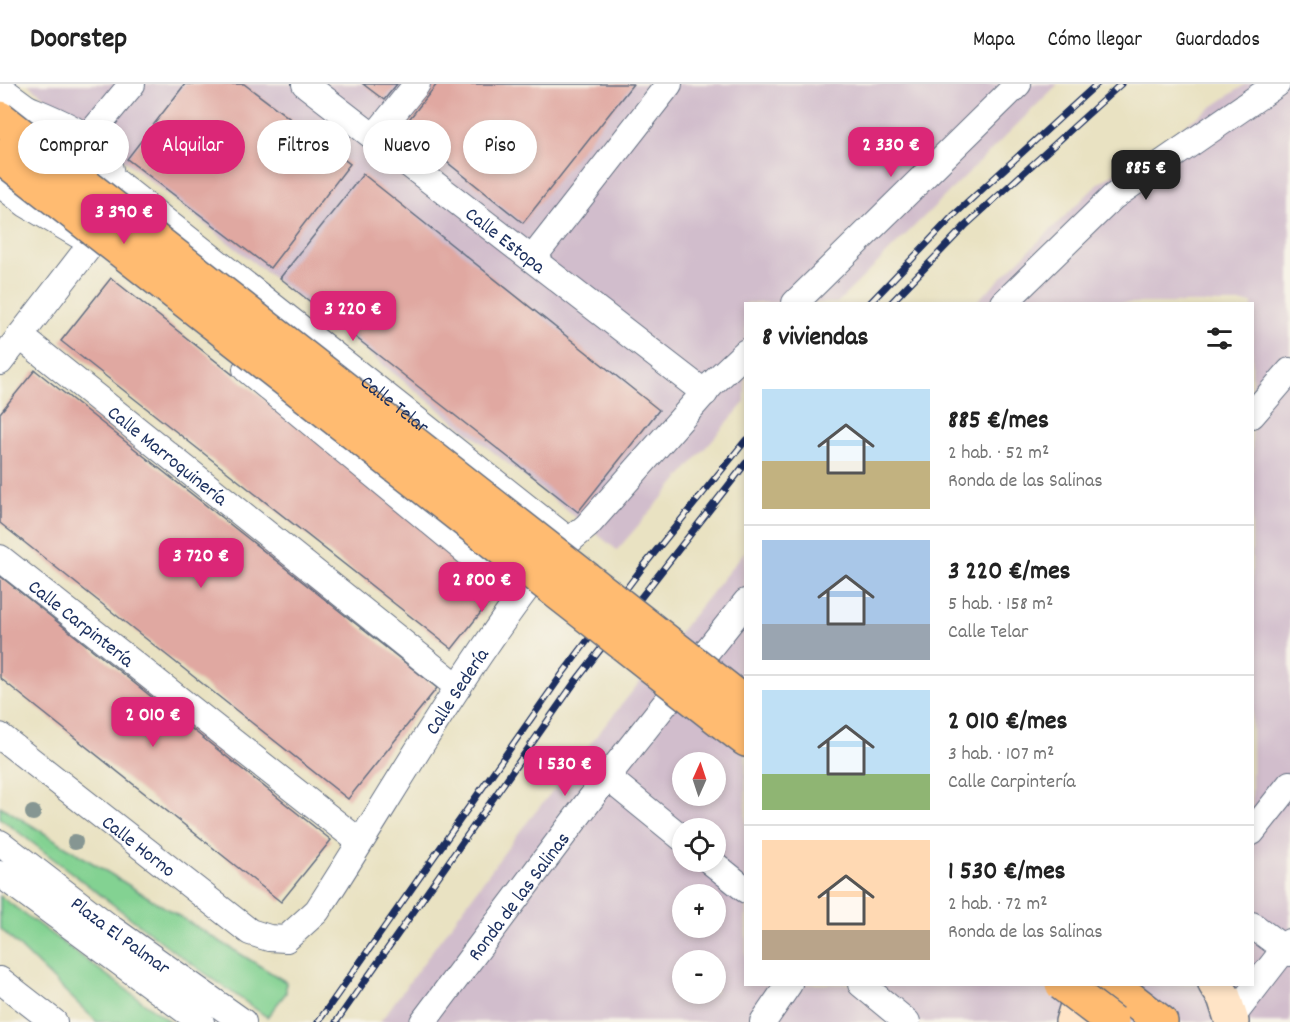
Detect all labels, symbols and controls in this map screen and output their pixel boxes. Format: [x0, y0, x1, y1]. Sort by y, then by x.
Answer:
text: Doorstep [30, 21, 127, 61]
text: Mapa [973, 26, 1015, 56]
text: Cómo llegar [1048, 26, 1142, 56]
text: Guardados [1175, 26, 1260, 56]
chip: Comprar [18, 120, 129, 174]
chip: Alquilar [141, 120, 245, 174]
chip: Filtros [257, 120, 351, 174]
chip: Nuevo [363, 120, 451, 174]
chip: Piso [463, 120, 537, 174]
pin: 2 330 € [836, 127, 946, 178]
text: 2 330 € [862, 132, 920, 160]
pin: 885 € [1104, 150, 1188, 201]
text: 885 € [1125, 155, 1167, 183]
pin: 3 390 € [69, 194, 179, 245]
text: 3 390 € [95, 199, 153, 227]
street label: Calle Estopa [458, 202, 551, 282]
pin: 3 220 € [298, 291, 408, 342]
text: 3 220 € [324, 296, 382, 324]
text: 8 viviendas [762, 320, 868, 357]
icon: filters [1203, 322, 1236, 355]
street label: Calle Telar [353, 370, 434, 442]
street label: Calle Marroquinería [100, 400, 233, 514]
text: 885 €/mes [948, 403, 1049, 440]
icon: home [810, 413, 882, 485]
text: 2 hab. · 52 m² [948, 440, 1049, 468]
text: Ronda de las Salinas [948, 468, 1103, 496]
pin: 3 720 € [146, 538, 256, 589]
text: 3 720 € [173, 543, 229, 571]
text: 3 220 €/mes [948, 554, 1071, 591]
pin: 2 800 € [427, 562, 537, 613]
icon: home [810, 564, 882, 636]
text: 2 800 € [453, 567, 511, 595]
street label: Calle Carpintería [21, 574, 139, 676]
text: 5 hab. · 158 m² [948, 591, 1053, 619]
text: Calle Telar [948, 619, 1029, 647]
street label: Calle Sedería [420, 643, 497, 741]
pin: 2 010 € [98, 697, 208, 748]
text: 2 010 € [125, 702, 181, 730]
text: 2 010 €/mes [948, 704, 1067, 741]
icon: home [810, 714, 882, 786]
text: 3 hab. · 107 m² [948, 741, 1054, 769]
pin: 1 530 € [510, 746, 620, 797]
text: 1 530 € [538, 751, 592, 779]
north arrow [672, 752, 726, 806]
map controls [672, 752, 726, 1004]
text: Calle Carpintería [948, 769, 1076, 797]
street label: Calle Horno [95, 810, 180, 885]
button: locate [672, 818, 726, 872]
street label: Ronda de las Salinas [463, 827, 578, 968]
text: 1 530 €/mes [948, 854, 1066, 891]
icon: home [810, 864, 882, 936]
button: + [672, 884, 726, 938]
street label: Plaza El Palmar [64, 891, 175, 983]
text: 2 hab. · 72 m² [948, 891, 1048, 919]
text: Ronda de las Salinas [948, 919, 1103, 947]
button: − [672, 950, 726, 1004]

